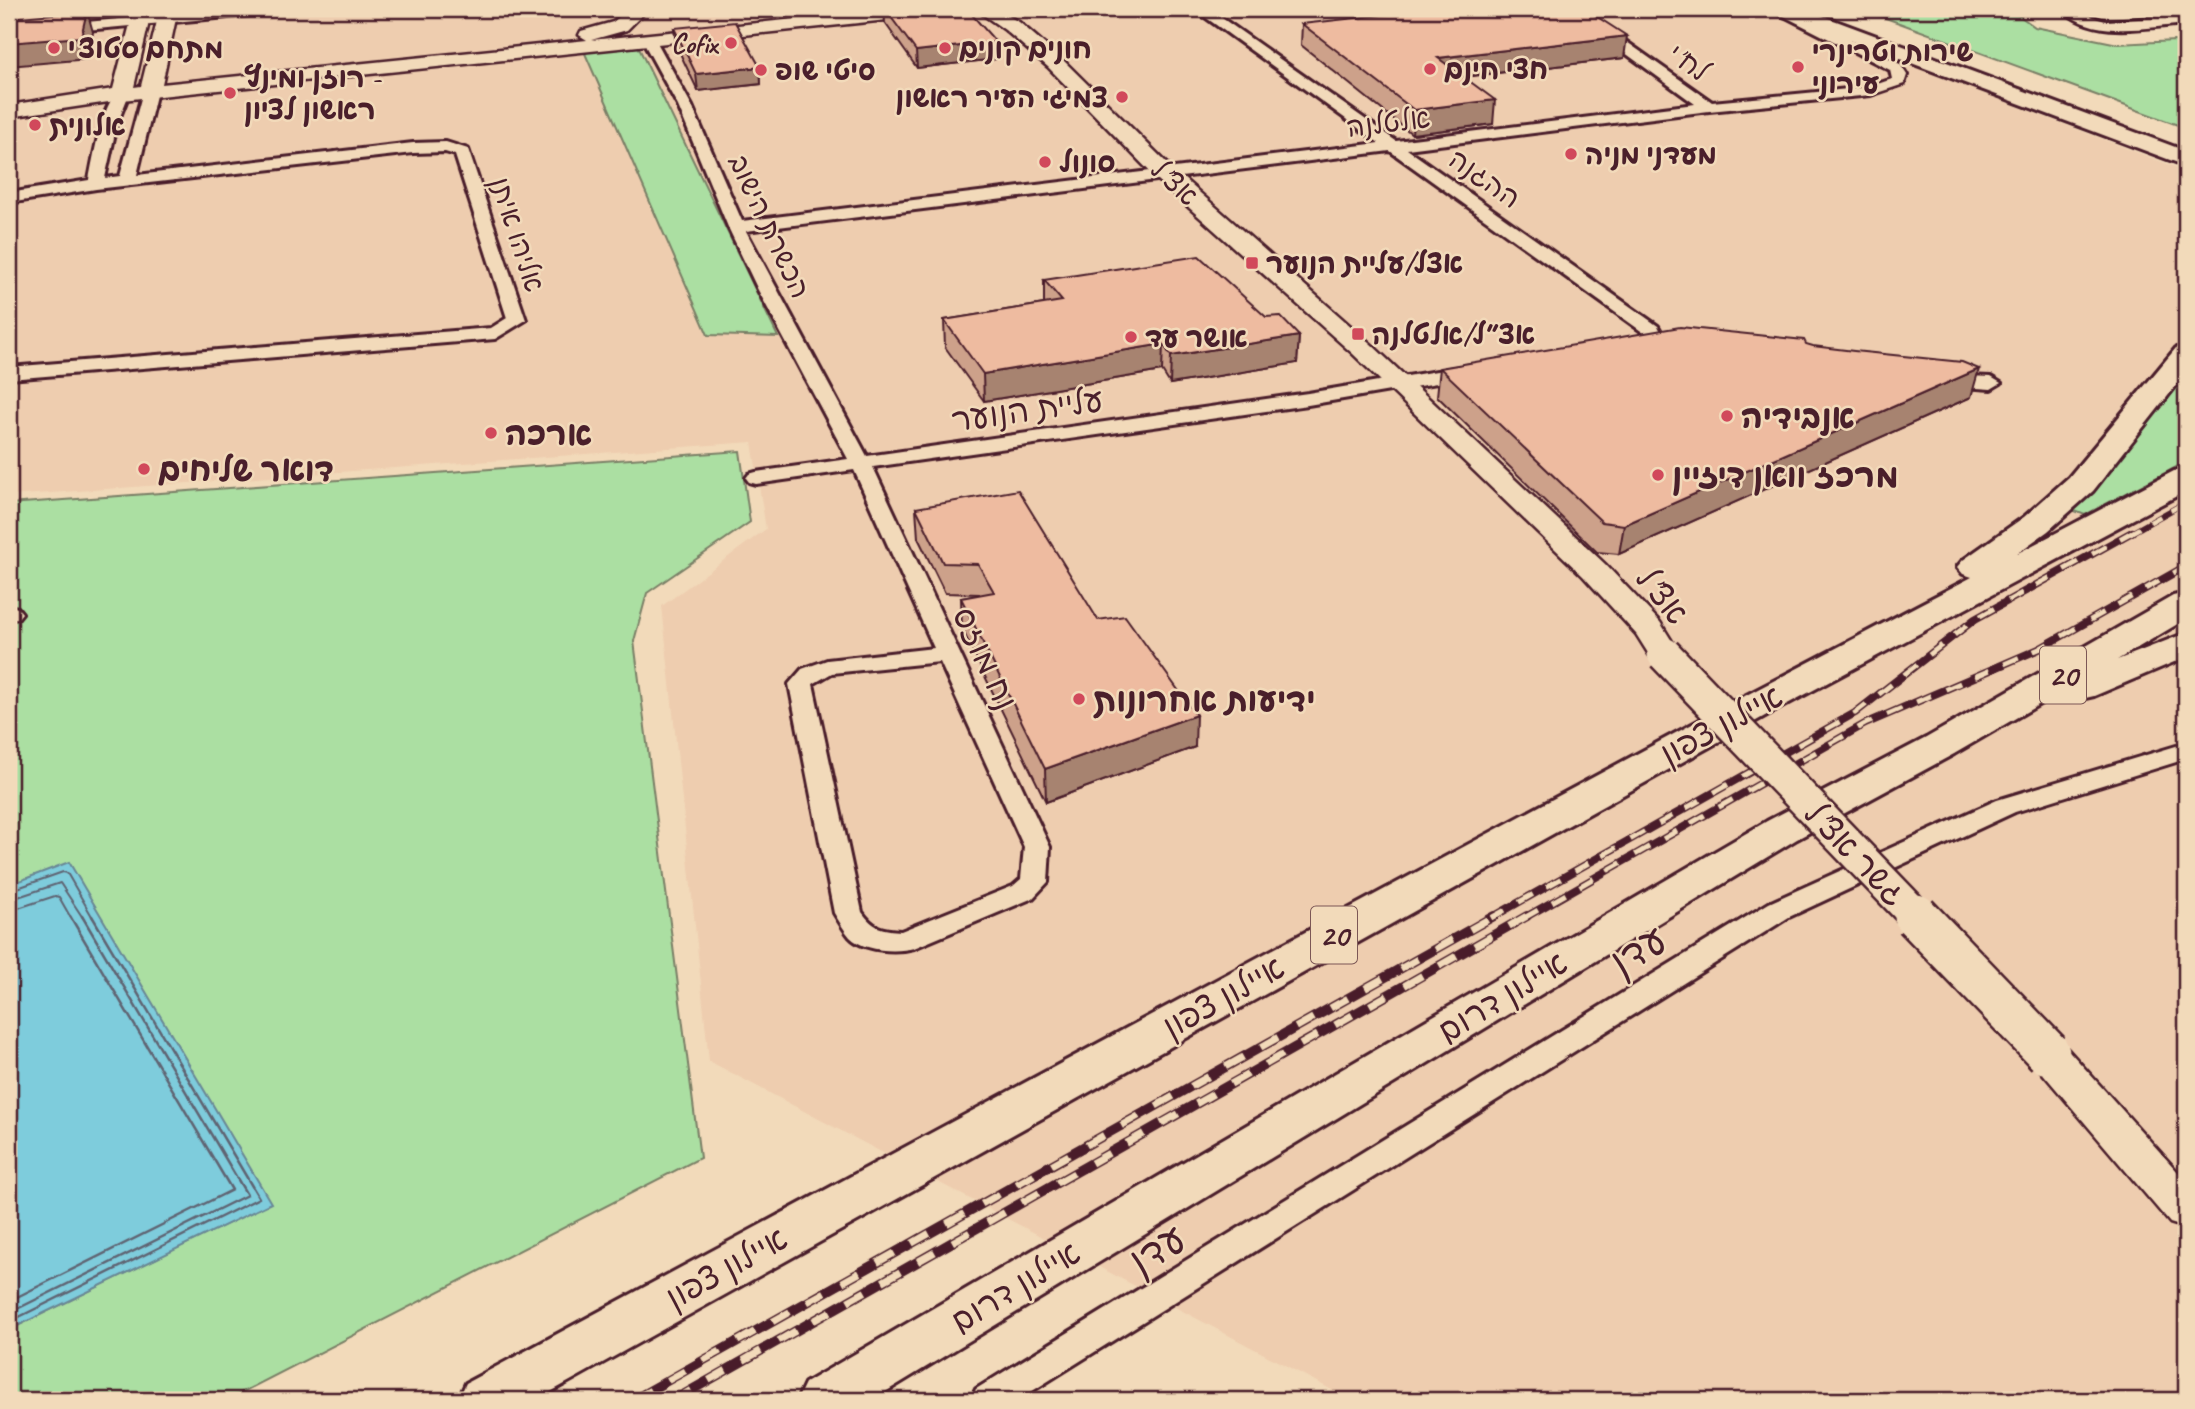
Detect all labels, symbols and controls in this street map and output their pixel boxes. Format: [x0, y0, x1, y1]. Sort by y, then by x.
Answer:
place label: Cofix [671, 26, 719, 61]
place label: מתחם סטוצ'י [68, 31, 223, 66]
place label: חונים קונים [959, 31, 1092, 66]
place label: שירות וטרינרי עירוני [1812, 34, 1974, 101]
marker: Cofix [723, 35, 739, 51]
street label: לח"י [1661, 36, 1717, 89]
marker: מתחם סטוצ'י [46, 40, 62, 56]
marker: חונים קונים [937, 40, 953, 56]
place label: חצי חינם [1444, 52, 1548, 87]
place label: סיטי שופ [775, 53, 875, 88]
marker: שירות וטרינרי עירוני [1790, 59, 1806, 75]
place label: רוזן ומינץ - ראשון לציון [244, 60, 382, 127]
marker: חצי חינם [1422, 61, 1438, 77]
marker: סיטי שופ [753, 62, 769, 78]
place label: צמיגי העיר ראשון [896, 80, 1108, 115]
marker: רוזן ומינץ - ראשון לציון [222, 85, 238, 101]
marker: צמיגי העיר ראשון [1114, 89, 1130, 105]
street label: אלטלנה [1344, 100, 1432, 145]
place label: אלונית [49, 108, 126, 143]
marker: אלונית [27, 117, 43, 133]
place label: מעדני מניה [1585, 137, 1717, 172]
street label: ההגנה [1442, 141, 1528, 216]
place label: סונול [1059, 145, 1116, 180]
marker: מעדני מניה [1563, 146, 1579, 162]
street label: הכשרת הישוב [721, 149, 818, 304]
street label: אצ"ל [1144, 152, 1206, 213]
marker: סונול [1037, 154, 1053, 170]
street label: אליהו איתן [482, 172, 553, 296]
place label: אצל/עליית הנוער [1266, 246, 1463, 281]
marker: אצל/עליית הנוער [1244, 255, 1260, 271]
place label: אצ״ל/אלטלנה [1372, 317, 1535, 352]
place label: אושר עד [1145, 320, 1248, 355]
marker: אצ״ל/אלטלנה [1350, 326, 1366, 342]
marker: אושר עד [1123, 329, 1139, 345]
street label: עליית הנוער [949, 379, 1106, 441]
place label: אנבידיה [1741, 396, 1855, 438]
marker: אנבידיה [1719, 408, 1735, 424]
place label: ארכה [505, 413, 592, 455]
marker: ארכה [483, 425, 499, 441]
place label: דואר שליחים [158, 449, 334, 491]
place label: מרכז וואן דיזיין [1672, 455, 1899, 497]
marker: דואר שליחים [136, 461, 152, 477]
marker: מרכז וואן דיזיין [1650, 467, 1666, 483]
street label: אצ"ל [1626, 558, 1698, 633]
street label: נח מוזס [943, 600, 1027, 717]
road number: 20 [2040, 646, 2086, 704]
street label: איילון צפון [1653, 675, 1790, 775]
place label: ידיעות אחרונות [1093, 679, 1315, 721]
marker: ידיעות אחרונות [1071, 691, 1087, 707]
street label: גשר אצ"ל [1795, 793, 1915, 915]
road number: 20 [1311, 906, 1357, 964]
street label: עדן [1601, 914, 1676, 987]
street label: איילון דרום [1430, 942, 1575, 1052]
street label: איילון צפון [1155, 946, 1292, 1047]
street label: עדן [1120, 1213, 1195, 1286]
street label: איילון צפון [658, 1217, 795, 1318]
street label: איילון דרום [943, 1232, 1088, 1342]

